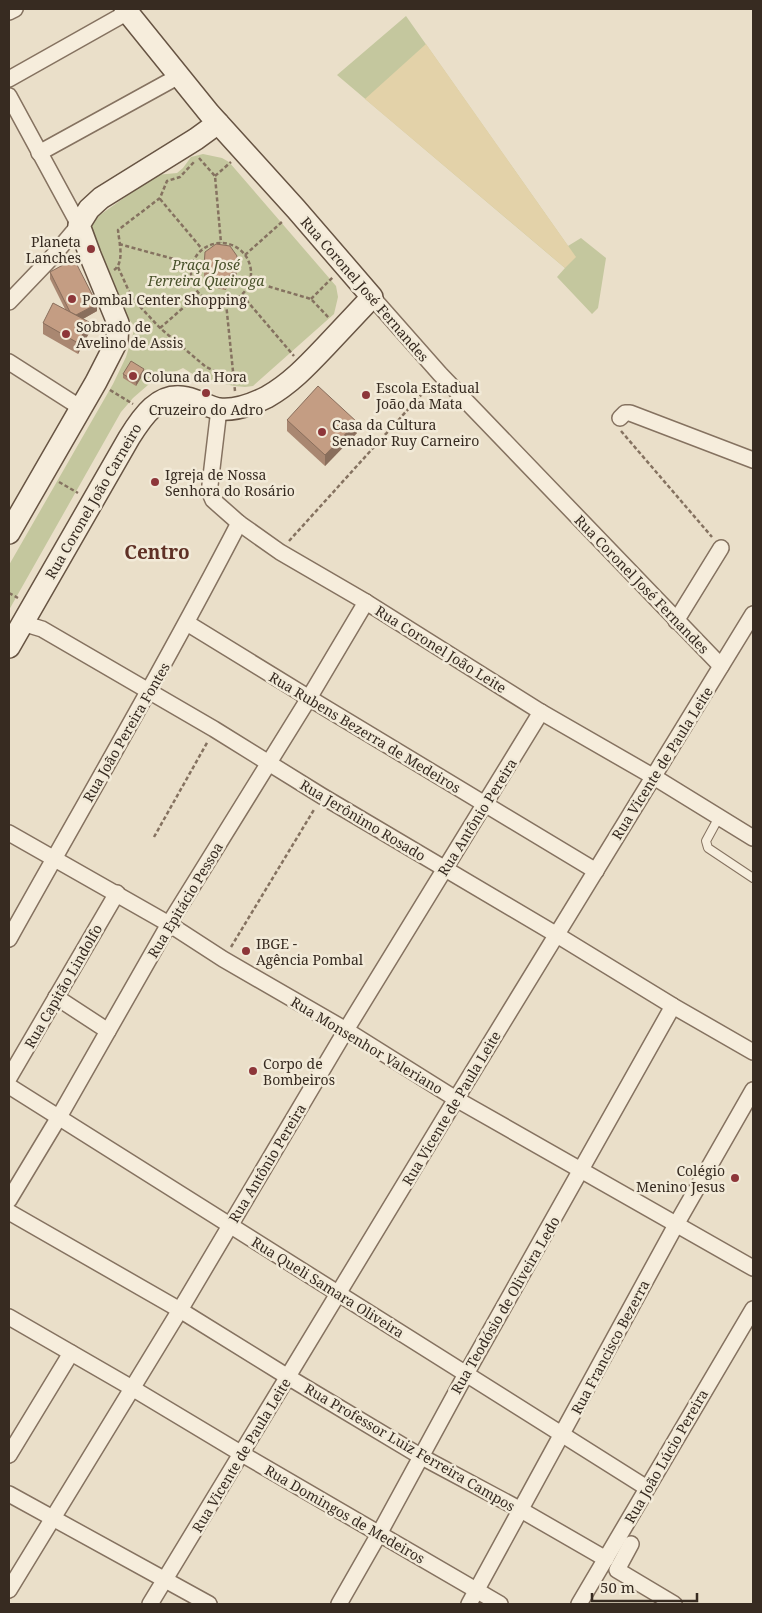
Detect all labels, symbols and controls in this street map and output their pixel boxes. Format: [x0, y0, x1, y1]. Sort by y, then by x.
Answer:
street label: Rua Coronel José Fernandes [297, 213, 433, 365]
place label: Planeta Lanches [26, 232, 81, 267]
marker: Planeta Lanches [85, 243, 97, 255]
park label: Praça José Ferreira Queiroga [147, 255, 265, 290]
place label: Pombal Center Shopping [82, 290, 247, 309]
marker: Pombal Center Shopping [66, 293, 78, 305]
place label: Sobrado de Avelino de Assis [76, 317, 183, 352]
marker: Sobrado de Avelino de Assis [60, 328, 72, 340]
place label: Coluna da Hora [143, 367, 247, 386]
marker: Coluna da Hora [127, 370, 139, 382]
place label: Escola Estadual João da Mata [375, 378, 480, 413]
marker: Cruzeiro do Adro [200, 387, 212, 399]
marker: Escola Estadual João da Mata [360, 389, 372, 401]
place label: Cruzeiro do Adro [149, 400, 263, 419]
place label: Casa da Cultura Senador Ruy Carneiro [332, 415, 479, 450]
street label: Rua Coronel João Carneiro [41, 420, 145, 582]
marker: Casa da Cultura Senador Ruy Carneiro [316, 426, 328, 438]
place label: Igreja de Nossa Senhora do Rosário [165, 465, 295, 500]
marker: Igreja de Nossa Senhora do Rosário [149, 476, 161, 488]
street label: Rua Coronel José Fernandes [571, 510, 713, 658]
district label: Centro [124, 539, 190, 565]
street label: Rua Coronel João Leite [372, 601, 510, 697]
street label: Rua João Pereira Fontes [78, 659, 174, 805]
street label: Rua Rubens Bezerra de Medeiros [266, 667, 464, 797]
street label: Rua Vicente de Paula Leite [607, 683, 717, 843]
street label: Rua Antônio Pereira [433, 754, 521, 879]
street label: Rua Jerônimo Rosado [297, 775, 429, 865]
street label: Rua Epitácio Pessoa [143, 839, 227, 961]
street label: Rua Capitão Lindolfo [20, 921, 106, 1051]
place label: IBGE - Agência Pombal [256, 934, 364, 969]
marker: IBGE - Agência Pombal [240, 945, 252, 957]
street label: Rua Monsenhor Valeriano [287, 992, 447, 1098]
street label: Rua Vicente de Paula Leite [397, 1027, 505, 1189]
place label: Corpo de Bombeiros [263, 1054, 335, 1089]
marker: Corpo de Bombeiros [247, 1065, 259, 1077]
street label: Rua Antônio Pereira [224, 1100, 310, 1226]
place label: Colégio Menino Jesus [636, 1161, 725, 1196]
marker: Colégio Menino Jesus [729, 1172, 741, 1184]
street label: Rua Teodósio de Oliveira Ledo [446, 1213, 564, 1397]
street label: Rua Queli Samara Oliveira [248, 1232, 408, 1342]
street label: Rua Francisco Bezerra [567, 1276, 654, 1417]
street label: Rua Vicente de Paula Leite [187, 1374, 295, 1536]
street label: Rua Professor Luiz Ferreira Campos [301, 1379, 519, 1515]
street label: Rua João Lúcio Pereira [620, 1385, 712, 1526]
street label: Rua Domingos de Medeiros [261, 1460, 429, 1568]
scale bar [592, 1570, 697, 1602]
text: 50 m [600, 1577, 635, 1597]

